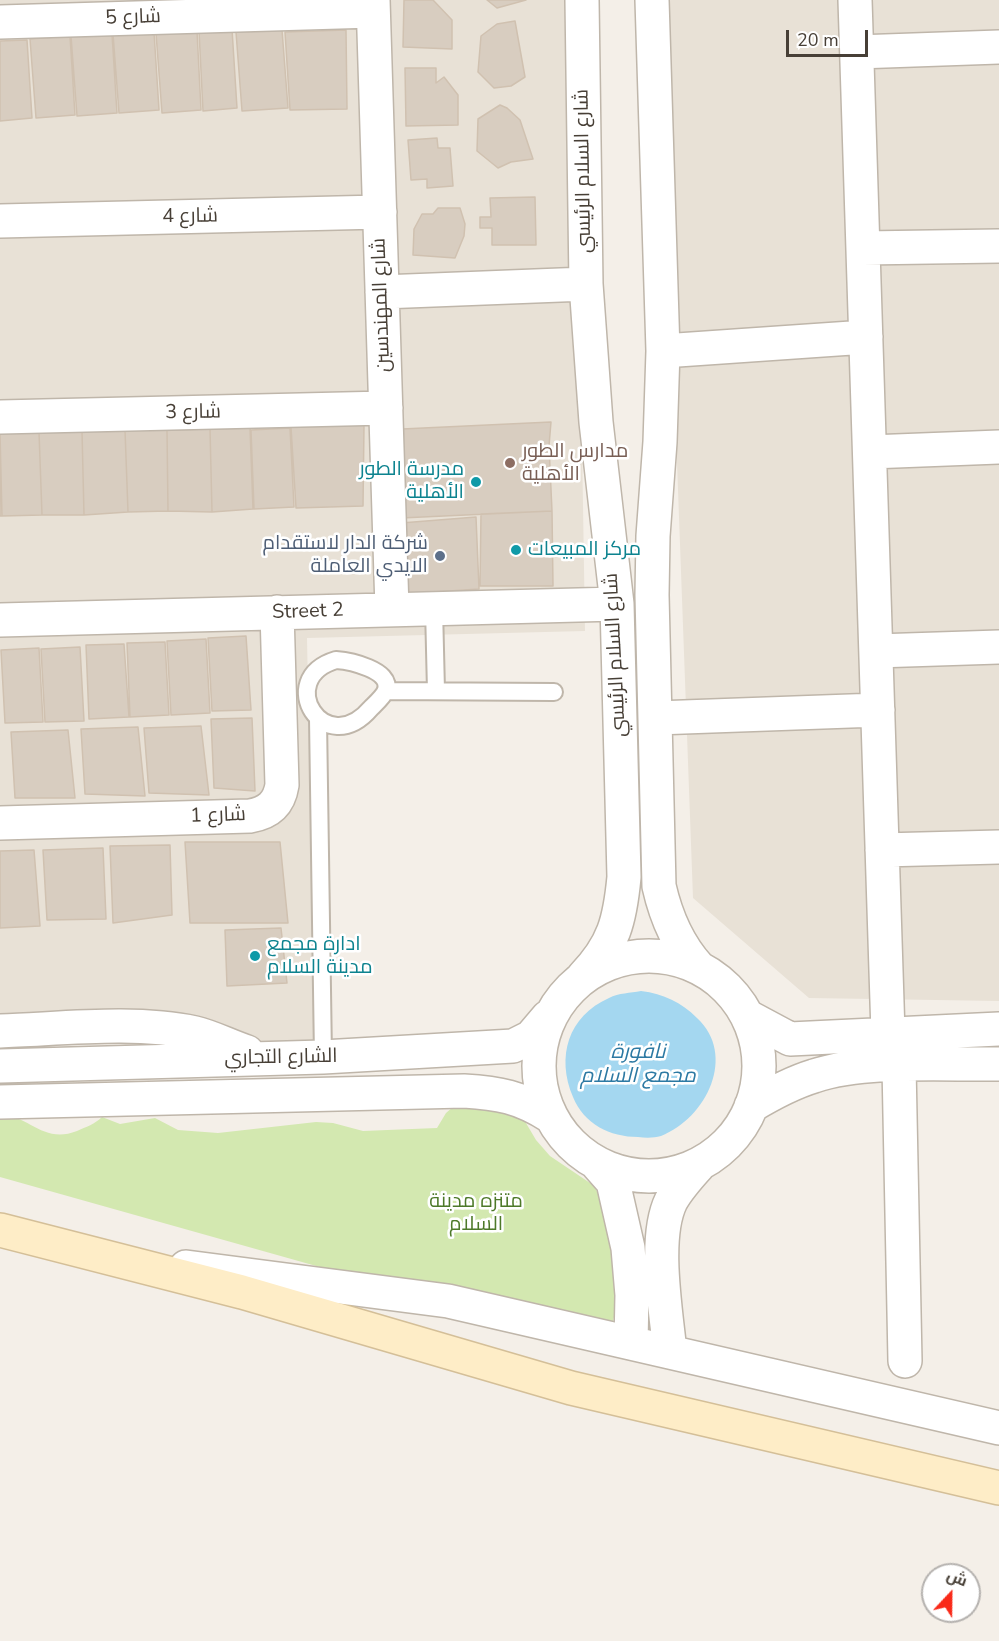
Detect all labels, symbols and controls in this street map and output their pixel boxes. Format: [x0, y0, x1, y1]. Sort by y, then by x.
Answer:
street label: شارع 5 [105, 5, 161, 31]
scale bar [789, 18, 872, 56]
text: 20 m [797, 28, 839, 52]
street label: شارع السلام الرئيسي [571, 89, 597, 253]
street label: شارع 4 [162, 205, 218, 229]
street label: شارع المهندسين [368, 237, 396, 373]
street label: شارع 3 [165, 401, 221, 425]
place label: مدارس الطور الأهلية [522, 440, 628, 487]
marker: مدارس الطور الأهلية [503, 456, 517, 470]
place label: مدرسة الطور الأهلية [359, 458, 464, 505]
marker: مدرسة الطور الأهلية [469, 475, 483, 489]
place label: شركة الدار لاستقدام الايدي العاملة [263, 532, 428, 579]
place label: مركز المبيعات [528, 538, 641, 562]
marker: مركز المبيعات [509, 543, 523, 557]
marker: شركة الدار لاستقدام الايدي العاملة [433, 549, 447, 563]
street label: شارع السلام الرئيسي [600, 572, 632, 738]
street label: Street 2 [272, 599, 344, 625]
street label: شارع 1 [190, 803, 246, 829]
place label: ادارة مجمع مدينة السلام [267, 933, 372, 980]
marker: ادارة مجمع مدينة السلام [248, 949, 262, 963]
water label: نافورة مجمع السلام [580, 1040, 696, 1090]
street label: الشارع التجاري [224, 1045, 338, 1071]
park label: متنزه مدينة السلام [429, 1190, 523, 1237]
north arrow [921, 1563, 981, 1623]
text: ش [943, 1564, 971, 1592]

